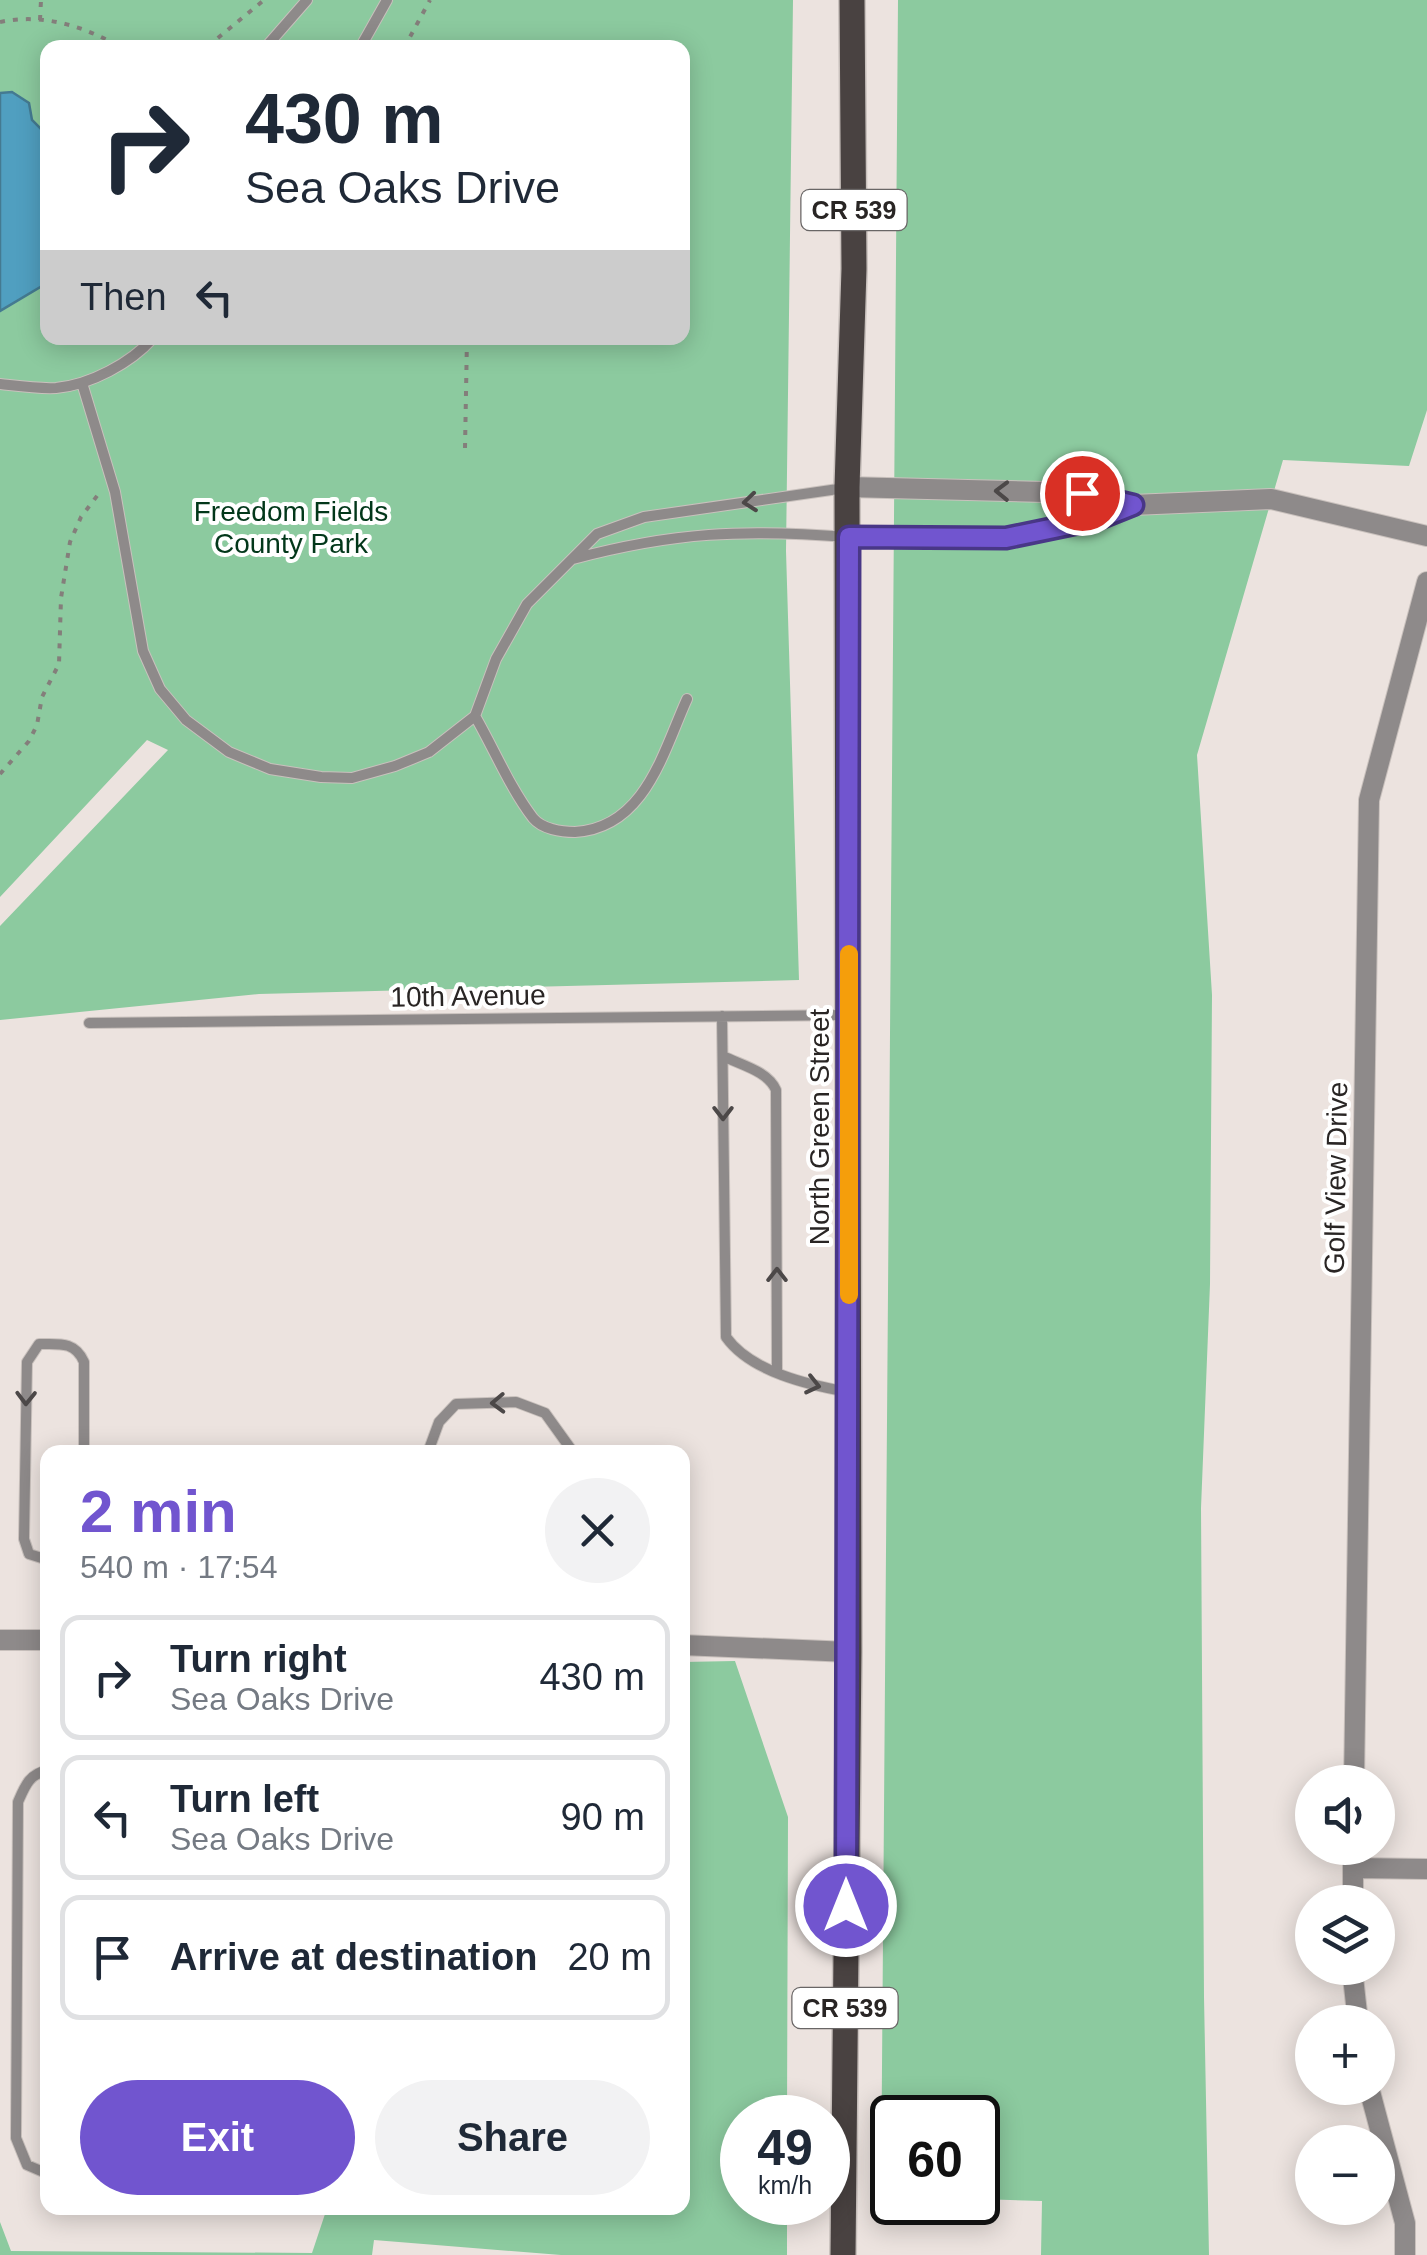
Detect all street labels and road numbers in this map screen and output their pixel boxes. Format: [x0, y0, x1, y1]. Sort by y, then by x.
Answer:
road number: CR 539 [802, 190, 906, 230]
street label: 10th Avenue [390, 979, 546, 1013]
street label: North Green Street [804, 1009, 835, 1245]
street label: Golf View Drive [1319, 1082, 1353, 1274]
road number: CR 539 [792, 1988, 898, 2028]

